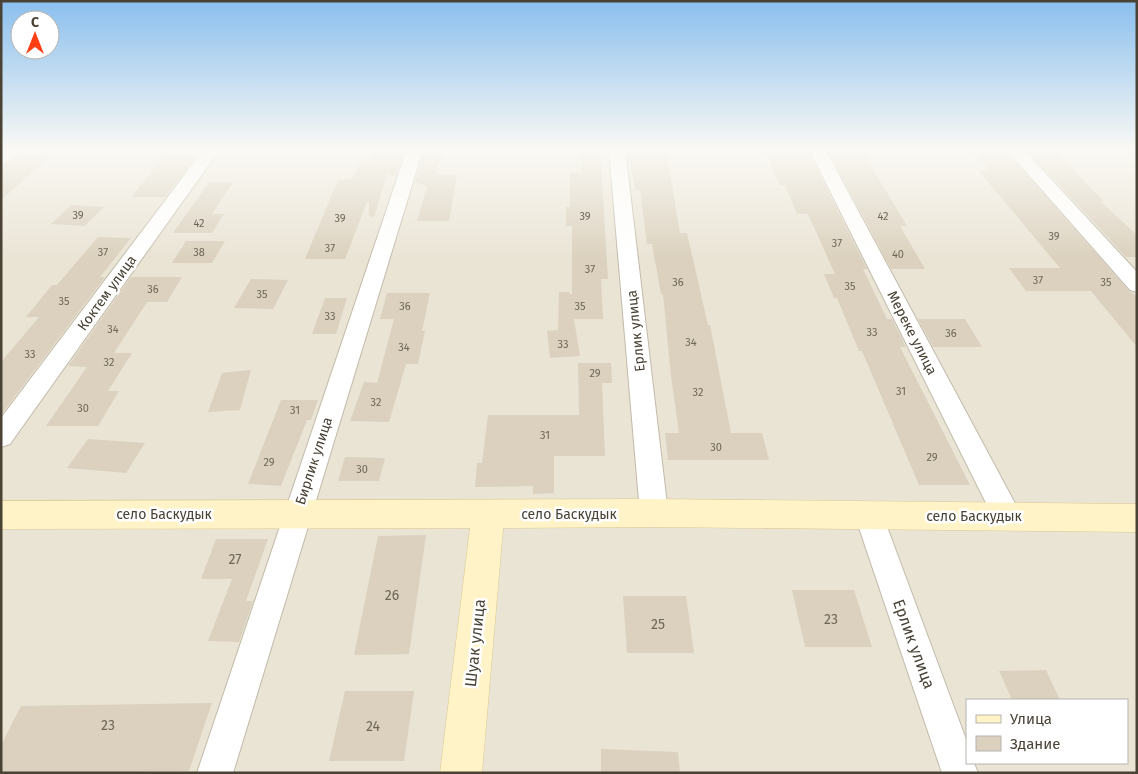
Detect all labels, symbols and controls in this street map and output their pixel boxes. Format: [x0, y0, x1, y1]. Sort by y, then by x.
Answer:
north arrow [10, 10, 60, 60]
text: С [31, 14, 39, 31]
house number: 39 [72, 209, 84, 222]
house number: 39 [579, 210, 591, 223]
house number: 42 [877, 210, 889, 223]
house number: 39 [334, 212, 346, 225]
house number: 42 [193, 217, 205, 230]
house number: 39 [1048, 230, 1060, 243]
house number: 37 [832, 237, 842, 250]
house number: 37 [325, 242, 335, 255]
house number: 37 [98, 246, 108, 259]
house number: 38 [193, 246, 205, 259]
house number: 40 [892, 248, 904, 261]
street label: Коктем улица [74, 252, 140, 334]
house number: 37 [585, 263, 595, 276]
house number: 37 [1033, 274, 1043, 287]
house number: 36 [672, 276, 684, 289]
house number: 35 [1101, 276, 1112, 289]
house number: 35 [845, 280, 856, 293]
house number: 36 [147, 283, 159, 296]
house number: 35 [257, 288, 268, 301]
street label: Мереке улица [884, 288, 940, 378]
street label: Ерлик улица [623, 289, 649, 373]
house number: 35 [59, 295, 70, 308]
house number: 36 [399, 300, 411, 313]
house number: 35 [575, 300, 586, 313]
house number: 33 [325, 310, 335, 323]
house number: 34 [107, 323, 119, 336]
house number: 33 [867, 326, 877, 339]
house number: 36 [945, 327, 957, 340]
house number: 34 [685, 336, 697, 349]
house number: 33 [558, 338, 568, 351]
house number: 34 [398, 341, 410, 354]
house number: 33 [25, 348, 35, 361]
house number: 32 [104, 356, 114, 369]
house number: 29 [589, 367, 601, 380]
house number: 31 [896, 385, 906, 398]
house number: 32 [693, 386, 703, 399]
house number: 32 [371, 396, 381, 409]
house number: 30 [77, 402, 89, 415]
house number: 31 [290, 404, 300, 417]
street label: Бирлик улица [292, 415, 336, 507]
house number: 31 [540, 429, 550, 442]
house number: 30 [710, 441, 722, 454]
house number: 29 [926, 451, 938, 464]
house number: 29 [263, 456, 275, 469]
house number: 30 [356, 463, 368, 476]
street label: село Баскудык [116, 506, 213, 523]
street label: село Баскудык [521, 506, 618, 523]
street label: село Баскудык [926, 508, 1023, 525]
house number: 27 [228, 551, 242, 568]
house number: 26 [385, 587, 399, 604]
street label: Ерлик улица [889, 597, 939, 691]
street label: Шуак улица [461, 598, 489, 688]
house number: 23 [824, 611, 838, 628]
house number: 25 [651, 616, 665, 633]
legend [966, 699, 1128, 764]
text: Улица [1010, 710, 1052, 728]
house number: 23 [101, 717, 115, 734]
house number: 24 [366, 718, 381, 735]
text: Здание [1010, 735, 1060, 753]

